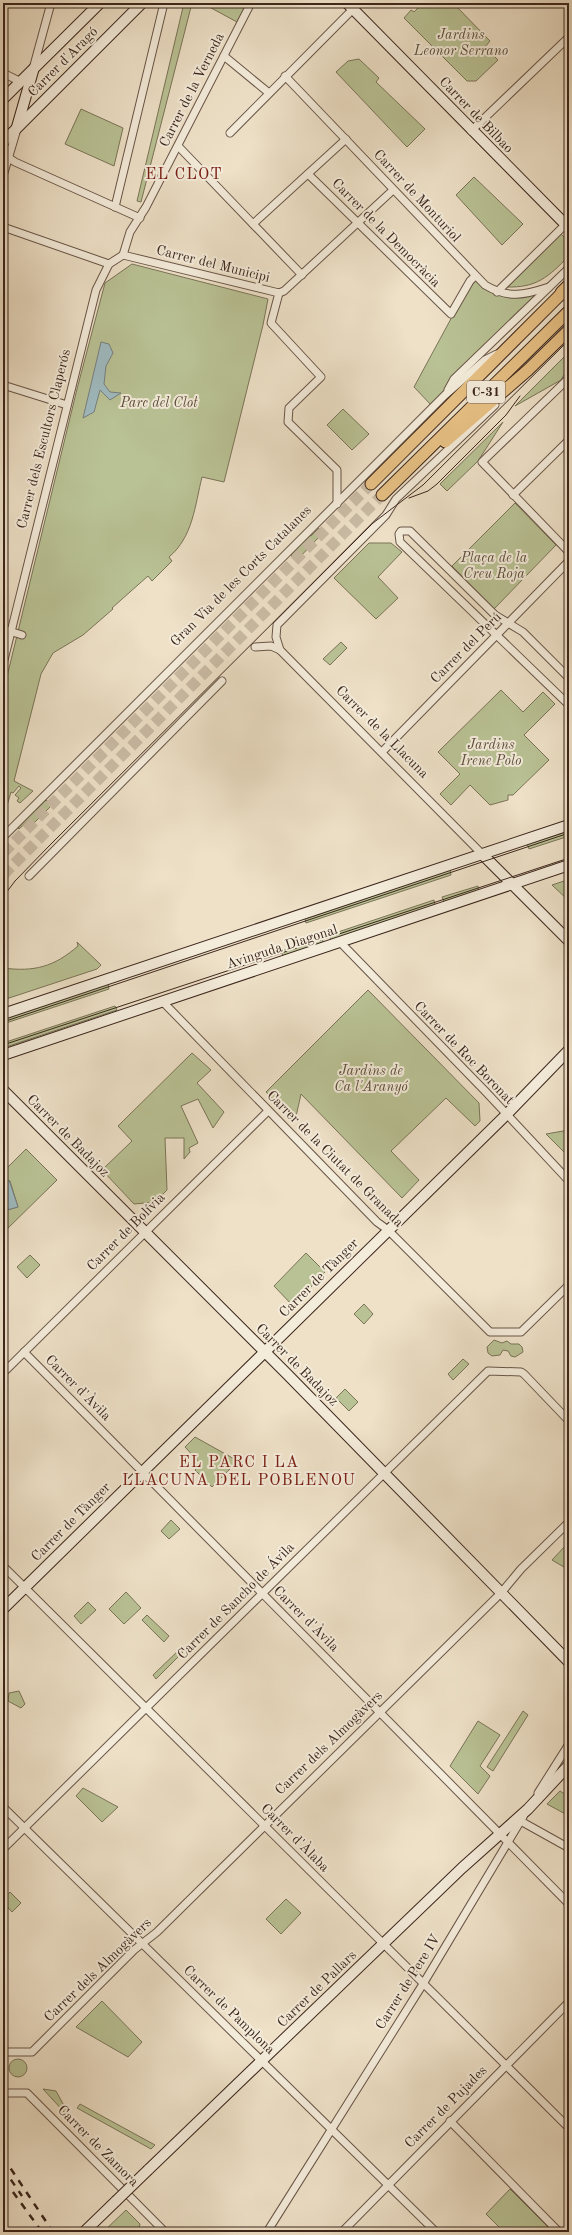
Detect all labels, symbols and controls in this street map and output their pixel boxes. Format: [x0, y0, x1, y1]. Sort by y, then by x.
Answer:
street label: Carrer d'Aragó [25, 24, 101, 100]
park label: Jardins Leonor Serrano [413, 28, 508, 58]
street label: Carrer de la Verneda [157, 31, 227, 149]
street label: Carrer de Bilbao [436, 74, 516, 156]
street label: Carrer de Monturiol [371, 147, 463, 245]
district label: EL CLOT [145, 167, 223, 183]
street label: Carrer de la Democràcia [329, 176, 443, 290]
street label: Carrer del Municipi [155, 243, 272, 285]
street label: Carrer dels Escultors Claperós [15, 348, 73, 530]
road number: C-31 [467, 381, 505, 403]
park label: Parc del Clot [119, 396, 198, 410]
street label: Gran Via de les Corts Catalanes [168, 503, 314, 649]
park label: Plaça de la Creu Roja [460, 551, 528, 582]
street label: Carrer del Perú [428, 610, 504, 686]
street label: Carrer de la Llacuna [333, 683, 431, 781]
park label: Jardins Irene Polo [459, 738, 522, 768]
street label: Avinguda Diagonal [225, 922, 340, 972]
street label: Carrer de Roc Boronat [411, 999, 517, 1107]
park label: Jardins de Ca l'Aranyó [334, 1064, 408, 1095]
street label: Carrer de la Ciutat de Granada [264, 1088, 406, 1230]
street label: Carrer de Badajoz [24, 1092, 112, 1180]
street label: Carrer de Bolívia [84, 1190, 168, 1274]
street label: Carrer de Tànger [277, 1236, 361, 1320]
street label: Carrer de Badajoz [253, 1321, 341, 1409]
street label: Carrer d'Àvila [43, 1350, 116, 1423]
district label: EL PARC I LA LLACUNA DEL POBLENOU [122, 1455, 356, 1489]
street label: Carrer de Tànger [29, 1480, 113, 1564]
street label: Carrer de Sancho de Ávila [173, 1538, 297, 1662]
street label: Carrer d'Àvila [271, 1581, 344, 1654]
street label: Carrer dels Almogàvers [273, 1688, 385, 1798]
street label: Carrer d'Àlaba [258, 1799, 334, 1875]
street label: Carrer dels Almogàvers [42, 1915, 154, 2025]
street label: Carrer de Pere IV [373, 1932, 443, 2032]
street label: Carrer de Pallars [275, 1948, 359, 2030]
street label: Carrer de Pamplona [181, 1963, 277, 2057]
street label: Carrer de Pujades [402, 2063, 490, 2151]
street label: Carrer de Zamora [55, 2103, 141, 2189]

